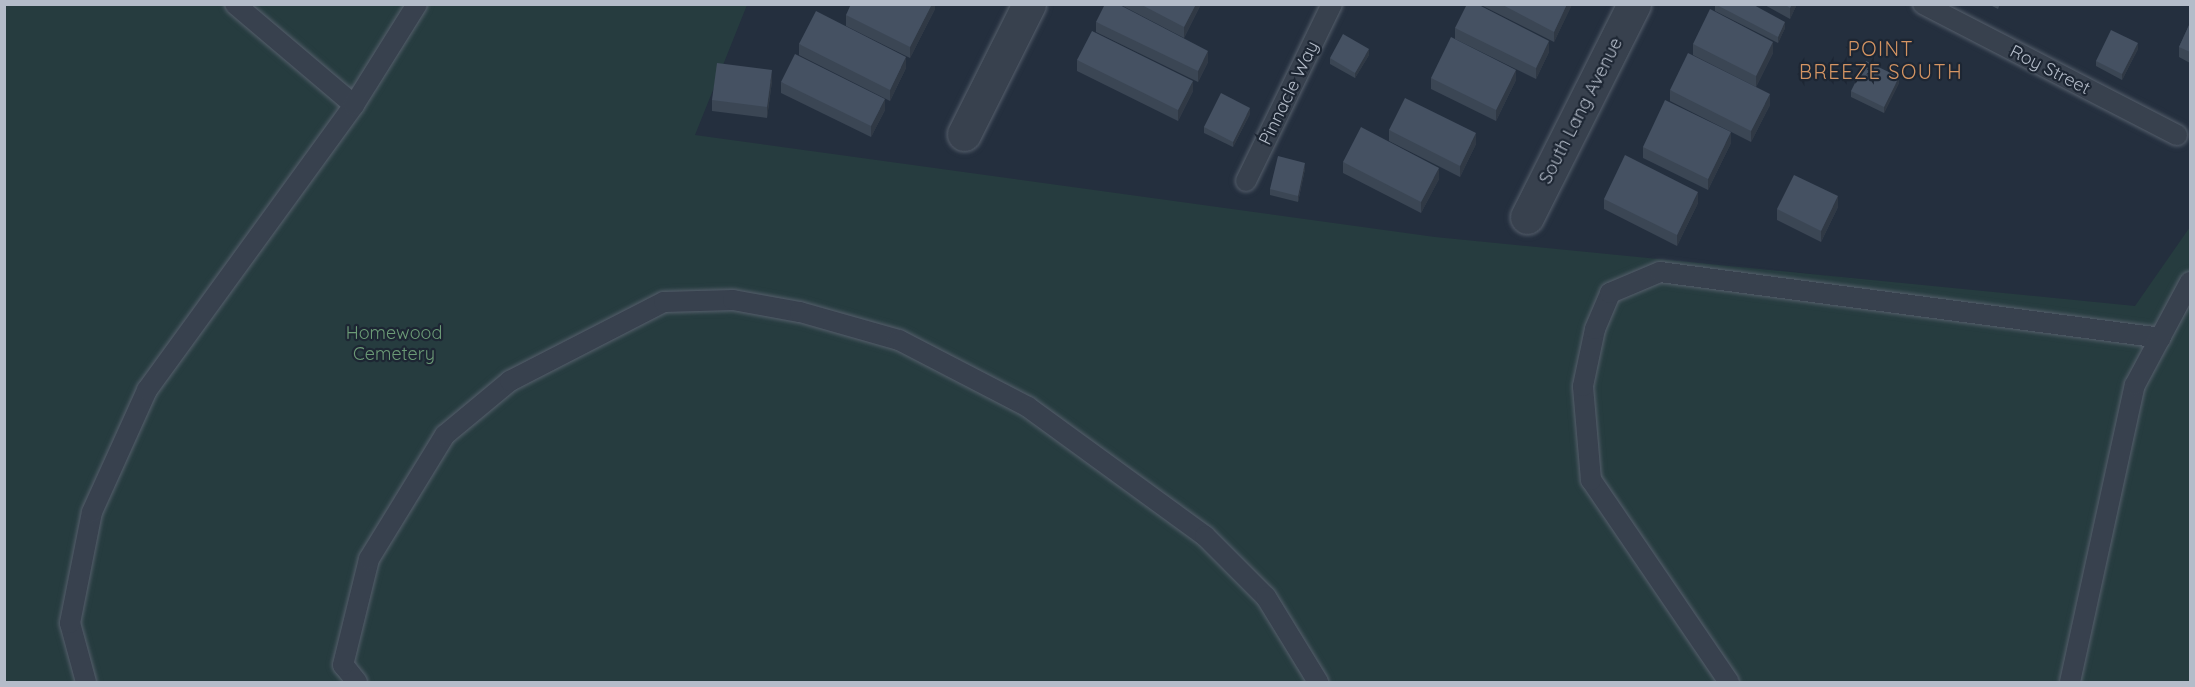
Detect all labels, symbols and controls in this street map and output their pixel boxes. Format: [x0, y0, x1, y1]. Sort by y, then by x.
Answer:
street label: South Lang Avenue [1535, 34, 1627, 188]
street label: Pinnacle Way [1255, 37, 1323, 149]
district label: POINT BREEZE SOUTH [1799, 37, 1963, 84]
street label: Roy Street [2006, 41, 2094, 99]
park label: Homewood Cemetery [346, 323, 442, 366]

